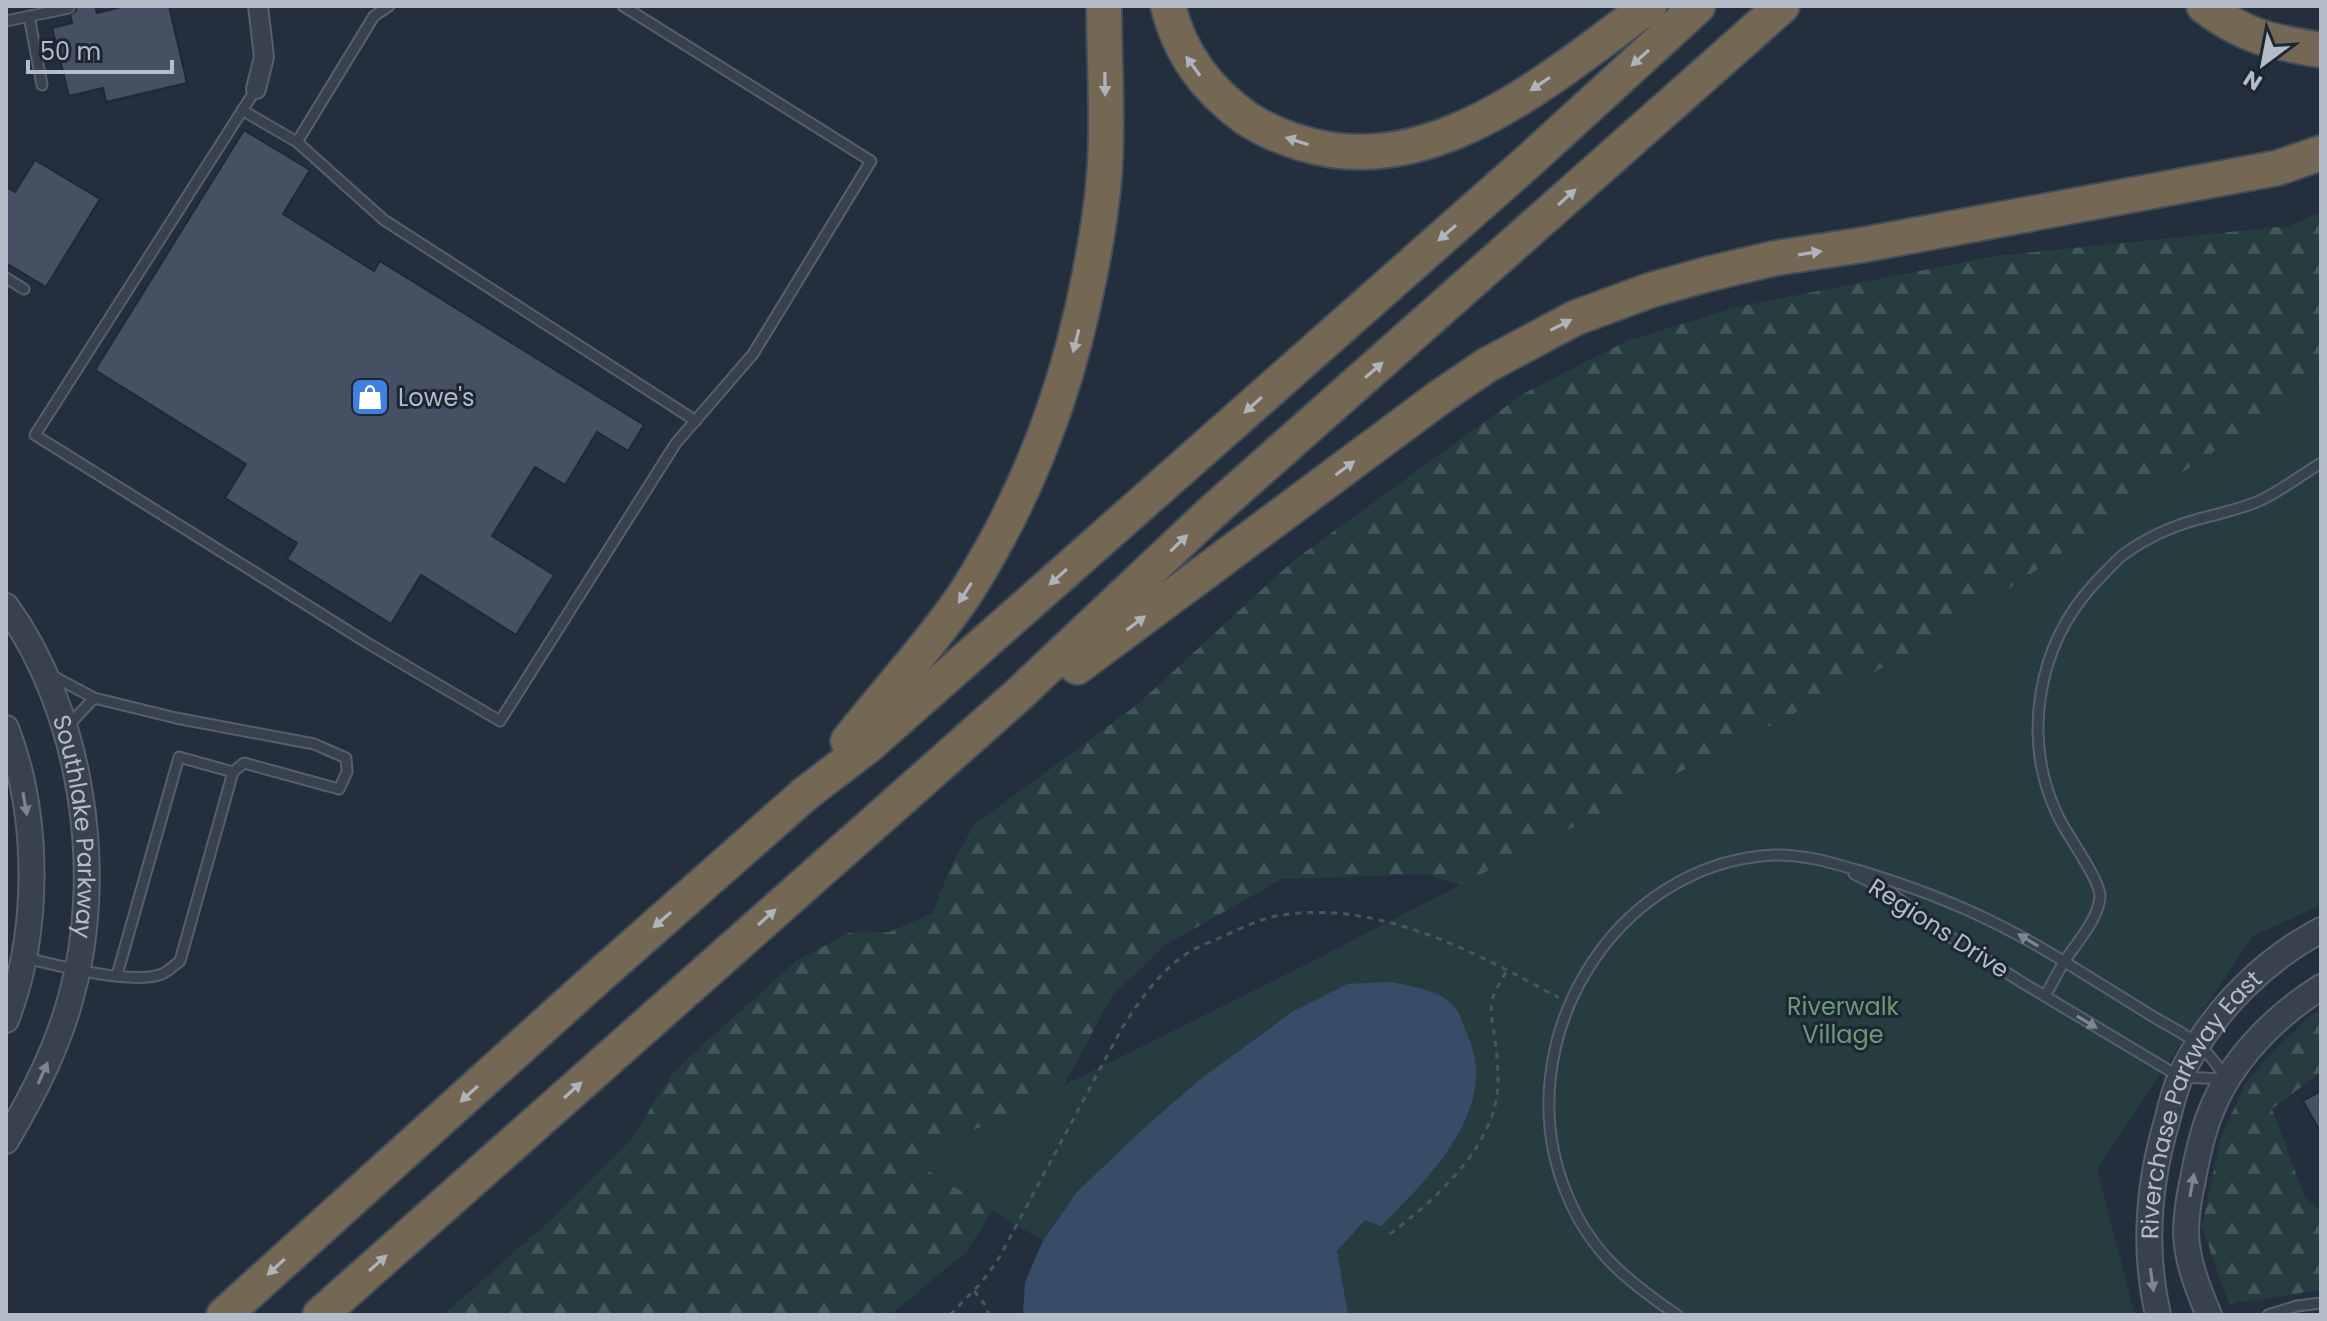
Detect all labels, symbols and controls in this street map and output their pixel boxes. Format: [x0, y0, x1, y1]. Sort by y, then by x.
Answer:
scale bar [28, 24, 172, 74]
north arrow [2223, 24, 2303, 104]
text: 50 m [40, 35, 101, 68]
one-way arrow [1630, 49, 1650, 66]
one-way arrow [1186, 56, 1202, 76]
text: N [2237, 63, 2268, 98]
one-way arrow [1099, 72, 1111, 97]
one-way arrow [1529, 76, 1551, 91]
one-way arrow [1285, 135, 1309, 147]
one-way arrow [1558, 189, 1577, 207]
one-way arrow [1438, 223, 1457, 241]
one-way arrow [1798, 246, 1823, 259]
one-way arrow [1550, 318, 1573, 332]
one-way arrow [1069, 329, 1081, 354]
one-way arrow [1364, 362, 1383, 380]
shop icon: Lowe's [349, 376, 391, 418]
place label: Lowe's [398, 381, 475, 414]
one-way arrow [1243, 396, 1263, 413]
one-way arrow [1334, 460, 1355, 476]
one-way arrow [1169, 535, 1188, 553]
one-way arrow [1049, 568, 1068, 586]
one-way arrow [958, 583, 973, 604]
one-way arrow [1125, 615, 1146, 631]
street label: Southlake Parkway [45, 711, 103, 941]
one-way arrow [20, 792, 32, 817]
street label: Regions Drive [1862, 870, 2016, 986]
one-way arrow [756, 909, 776, 926]
one-way arrow [653, 911, 673, 928]
one-way arrow [2017, 933, 2039, 947]
street label: Riverchase Parkway East [2133, 962, 2268, 1239]
park label: Riverwalk Village [1787, 990, 1900, 1051]
one-way arrow [2076, 1014, 2098, 1028]
one-way arrow [36, 1061, 50, 1085]
one-way arrow [563, 1081, 582, 1099]
one-way arrow [459, 1084, 478, 1102]
one-way arrow [2186, 1172, 2198, 1197]
one-way arrow [369, 1254, 388, 1272]
one-way arrow [266, 1258, 285, 1276]
one-way arrow [2146, 1268, 2159, 1293]

